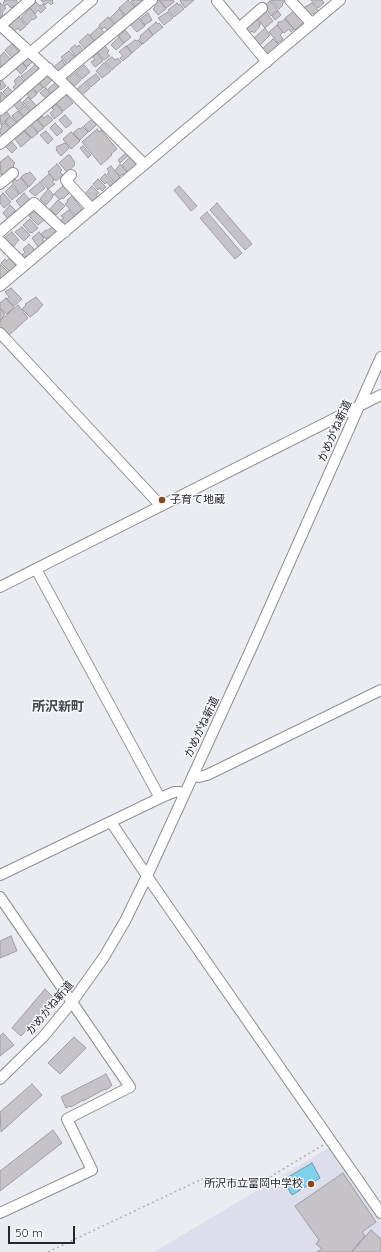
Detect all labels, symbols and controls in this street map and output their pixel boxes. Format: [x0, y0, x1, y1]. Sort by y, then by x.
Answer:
street label: かめがね新道 [316, 398, 354, 464]
place label: 子育て地蔵 [170, 493, 225, 507]
marker: 子育て地蔵 [157, 495, 167, 505]
street label: かめがね新道 [182, 694, 222, 760]
district label: 所沢新町 [32, 699, 84, 715]
street label: かめがね新道 [24, 978, 76, 1038]
place label: 所沢市立富岡中学校 [204, 1177, 303, 1191]
marker: 所沢市立富岡中学校 [306, 1179, 316, 1189]
scale bar [10, 1218, 77, 1244]
text: 50 m [15, 1225, 43, 1240]

